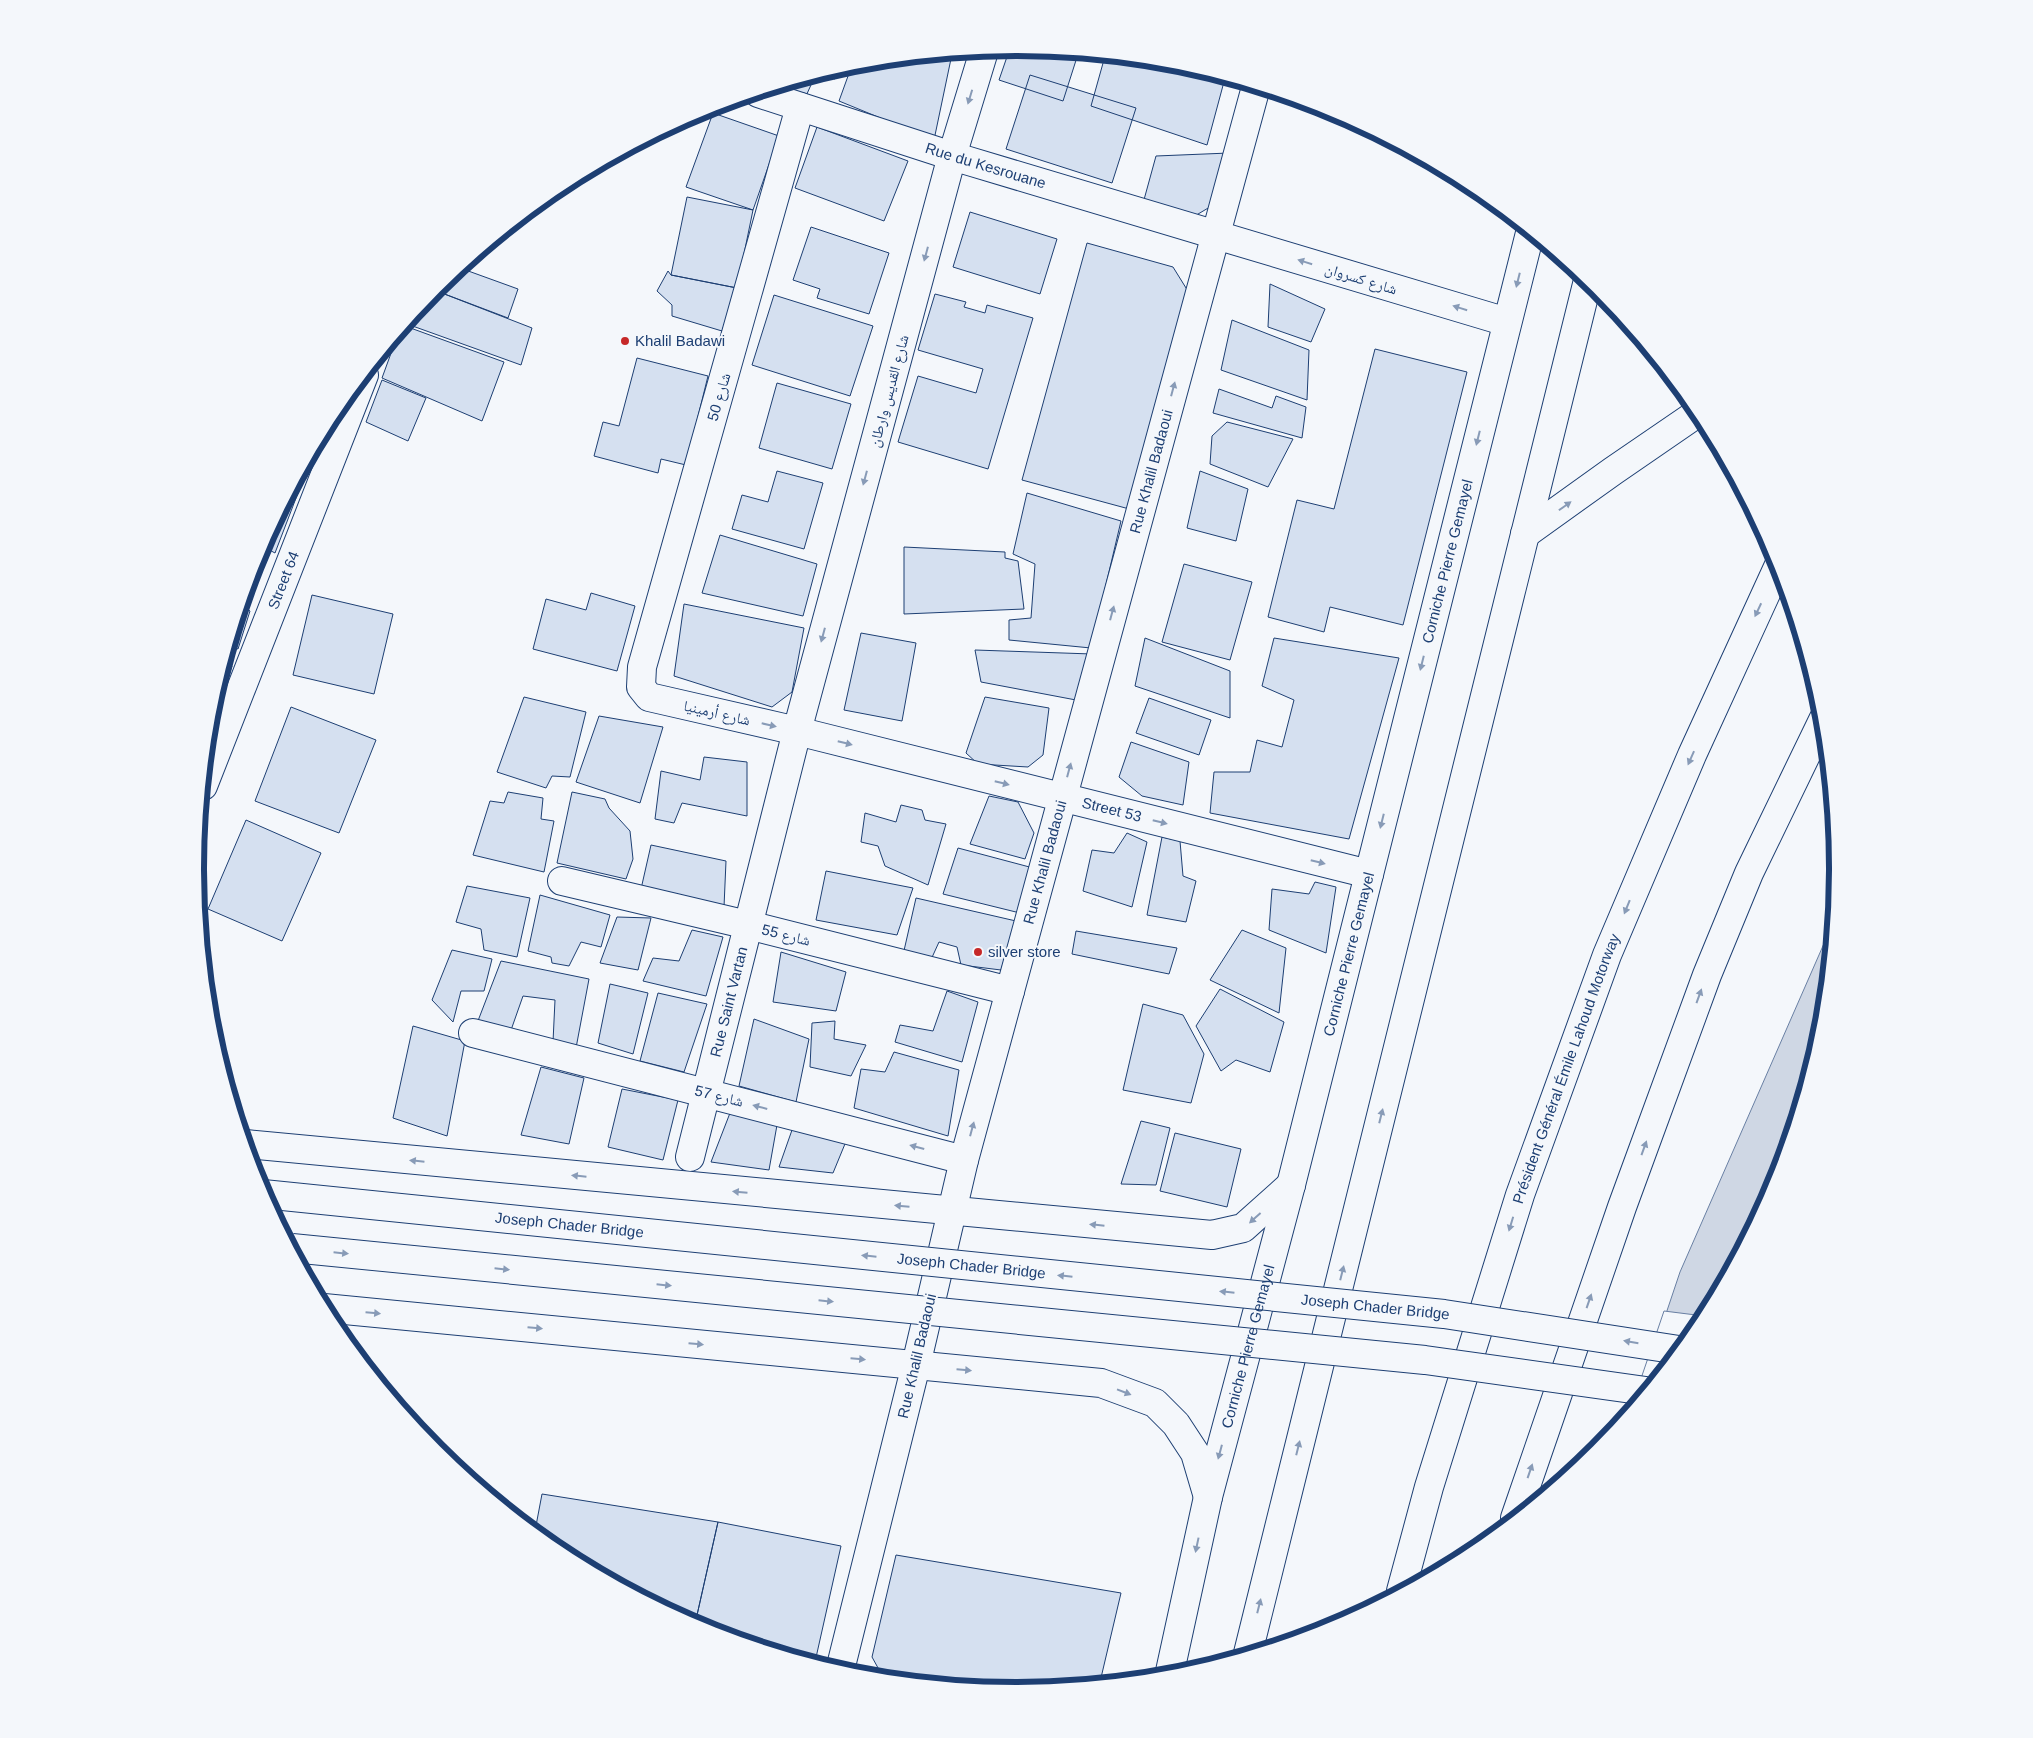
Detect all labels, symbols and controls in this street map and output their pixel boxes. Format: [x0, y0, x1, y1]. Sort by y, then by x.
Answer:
one-way arrow [965, 90, 973, 105]
street label: Rue du Kesrouane [923, 139, 1048, 192]
one-way arrow [922, 246, 930, 261]
one-way arrow [1297, 257, 1312, 265]
street label: شارع كسروان [1323, 260, 1399, 299]
one-way arrow [1514, 273, 1522, 288]
one-way arrow [1453, 304, 1468, 312]
place label: Khalil Badawi [635, 332, 725, 349]
street label: شارع القديس وارطان [865, 333, 914, 450]
marker: Khalil Badawi [619, 335, 631, 347]
street label: شارع 50 [704, 371, 735, 423]
one-way arrow [1169, 381, 1177, 396]
street label: Rue Khalil Badaoui [1126, 408, 1176, 535]
one-way arrow [1474, 430, 1482, 445]
one-way arrow [861, 471, 869, 486]
street label: Corniche Pierre Gemayel [1418, 477, 1476, 645]
one-way arrow [1558, 501, 1571, 511]
street label: Street 64 [264, 549, 302, 611]
one-way arrow [1754, 603, 1762, 617]
one-way arrow [1108, 605, 1116, 620]
one-way arrow [819, 628, 827, 643]
one-way arrow [1417, 656, 1425, 671]
street label: شارع أرمينيا [682, 697, 752, 730]
one-way arrow [761, 721, 776, 729]
one-way arrow [837, 739, 852, 747]
one-way arrow [1686, 751, 1694, 765]
one-way arrow [1066, 762, 1074, 777]
one-way arrow [995, 779, 1010, 787]
street label: Street 53 [1080, 794, 1143, 825]
street label: Rue Khalil Badaoui [1020, 798, 1069, 926]
one-way arrow [1378, 813, 1386, 828]
one-way arrow [1152, 818, 1167, 826]
one-way arrow [1310, 858, 1325, 866]
street label: Corniche Pierre Gemayel [1320, 870, 1377, 1038]
one-way arrow [1623, 900, 1631, 915]
street label: شارع 55 [760, 920, 812, 951]
street label: Président Général Émile Lahoud Motorway [1509, 931, 1623, 1206]
place label: silver store [988, 943, 1061, 960]
street label: Rue Saint Vartan [706, 945, 751, 1059]
marker: silver store [972, 946, 984, 958]
one-way arrow [1696, 988, 1703, 1003]
street label: شارع 57 [693, 1081, 745, 1112]
one-way arrow [752, 1102, 767, 1110]
one-way arrow [1377, 1108, 1385, 1123]
one-way arrow [969, 1122, 977, 1137]
one-way arrow [1640, 1140, 1648, 1155]
one-way arrow [909, 1143, 924, 1151]
one-way arrow [409, 1157, 425, 1165]
one-way arrow [570, 1172, 586, 1180]
one-way arrow [732, 1187, 748, 1195]
one-way arrow [894, 1202, 910, 1210]
street label: Joseph Chader Bridge [494, 1209, 645, 1241]
one-way arrow [1248, 1212, 1261, 1223]
one-way arrow [1507, 1217, 1515, 1232]
one-way arrow [1089, 1221, 1105, 1229]
one-way arrow [333, 1249, 349, 1257]
street label: Joseph Chader Bridge [896, 1249, 1047, 1281]
one-way arrow [861, 1251, 877, 1259]
street label: Corniche Pierre Gemayel [1218, 1263, 1277, 1430]
one-way arrow [495, 1265, 511, 1273]
one-way arrow [1338, 1266, 1346, 1281]
one-way arrow [1057, 1271, 1073, 1279]
one-way arrow [656, 1281, 672, 1289]
one-way arrow [1219, 1288, 1235, 1296]
street label: Joseph Chader Bridge [1300, 1291, 1451, 1323]
street label: Rue Khalil Badaoui [894, 1292, 939, 1420]
one-way arrow [1586, 1294, 1594, 1309]
one-way arrow [818, 1297, 834, 1305]
one-way arrow [365, 1309, 381, 1317]
one-way arrow [527, 1325, 543, 1333]
one-way arrow [1623, 1337, 1639, 1345]
one-way arrow [689, 1340, 705, 1348]
one-way arrow [850, 1356, 866, 1364]
one-way arrow [956, 1366, 972, 1374]
one-way arrow [1117, 1388, 1131, 1396]
one-way arrow [1295, 1441, 1303, 1456]
one-way arrow [1215, 1444, 1223, 1459]
one-way arrow [1527, 1464, 1534, 1479]
one-way arrow [1193, 1537, 1201, 1552]
one-way arrow [1255, 1598, 1263, 1613]

